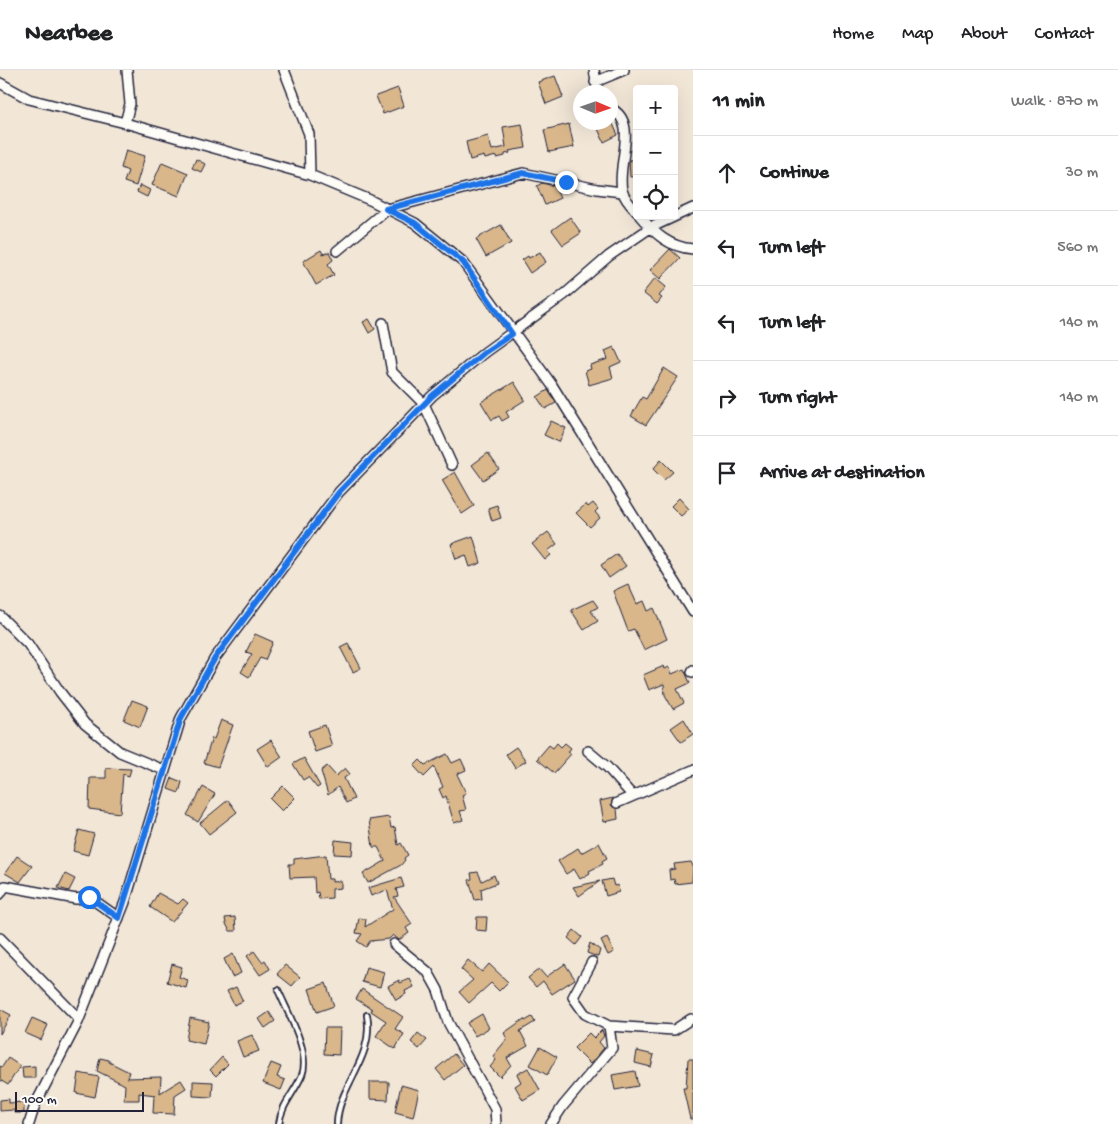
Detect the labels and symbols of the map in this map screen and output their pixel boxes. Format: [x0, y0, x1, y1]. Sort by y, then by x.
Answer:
north arrow [573, 85, 618, 130]
route end [555, 171, 578, 194]
route start [78, 886, 101, 909]
scale bar [15, 1089, 144, 1112]

